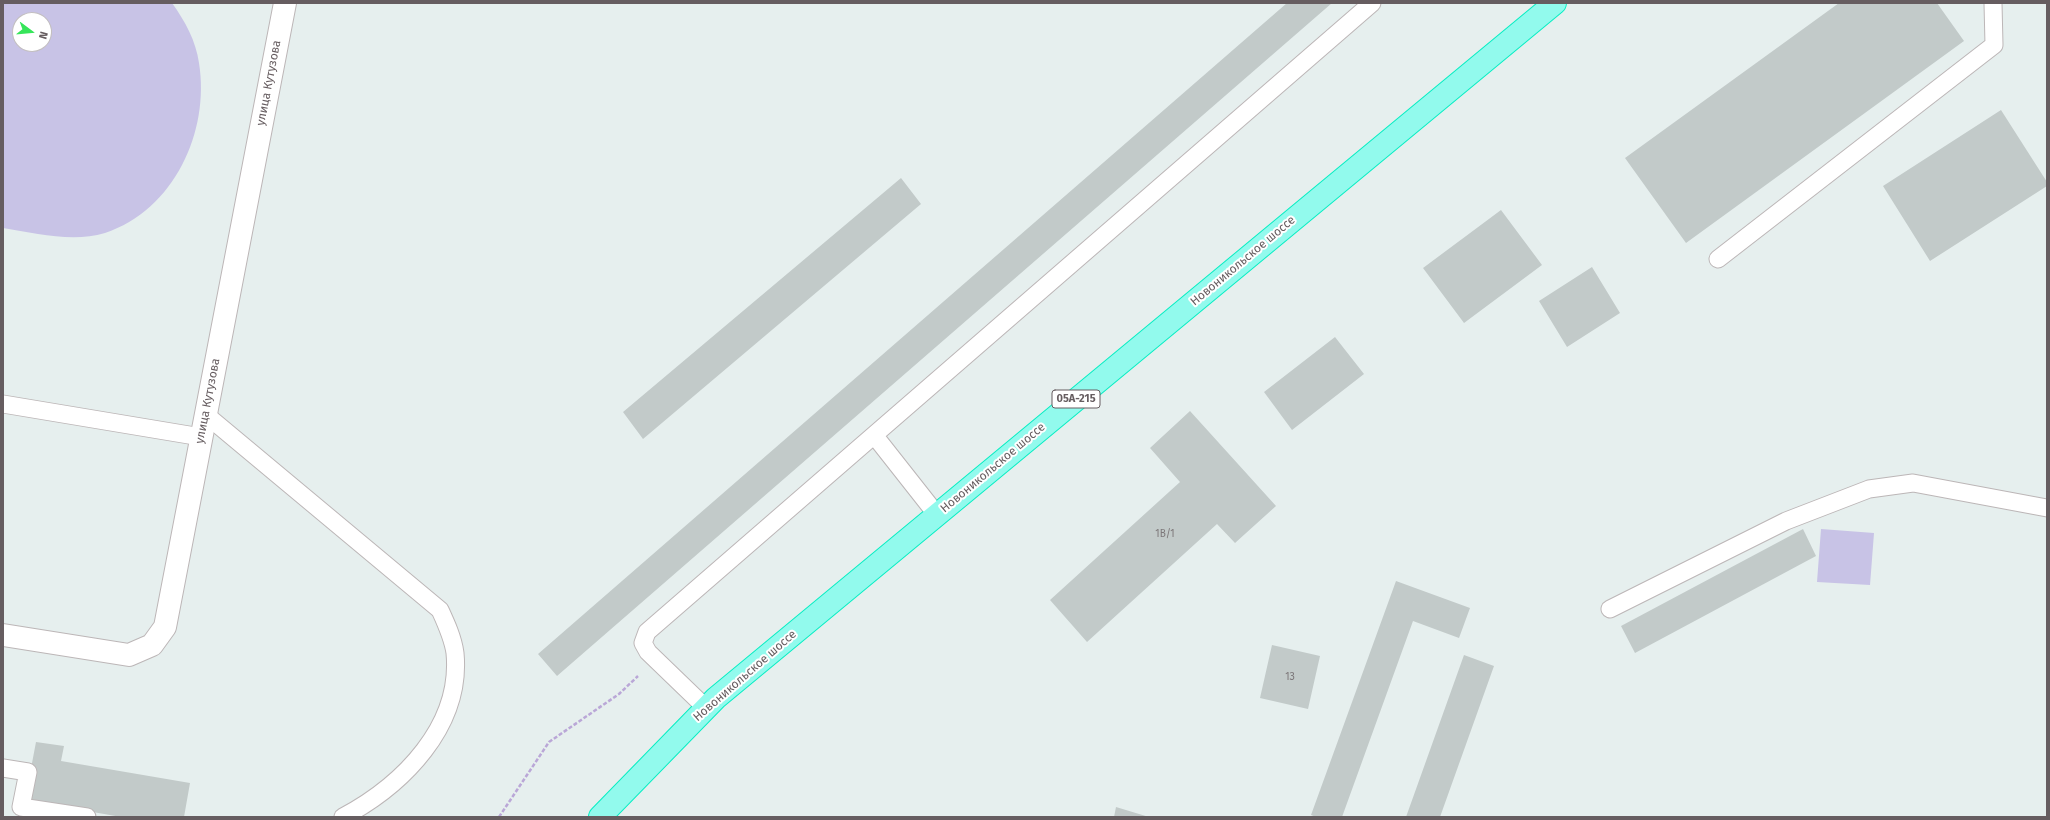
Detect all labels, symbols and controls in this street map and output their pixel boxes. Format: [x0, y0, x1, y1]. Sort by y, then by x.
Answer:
north arrow [12, 12, 52, 52]
text: N [36, 30, 50, 40]
street label: улица Кутузова [254, 39, 284, 127]
street label: Новоникольское шоссе [1188, 213, 1298, 309]
street label: улица Кутузова [193, 357, 223, 445]
road number: 05А-215 [1052, 390, 1100, 408]
street label: Новоникольское шоссе [938, 420, 1048, 516]
house number: 1В/1 [1155, 528, 1175, 540]
street label: Новоникольское шоссе [690, 627, 800, 725]
house number: 1З [1285, 671, 1295, 683]

